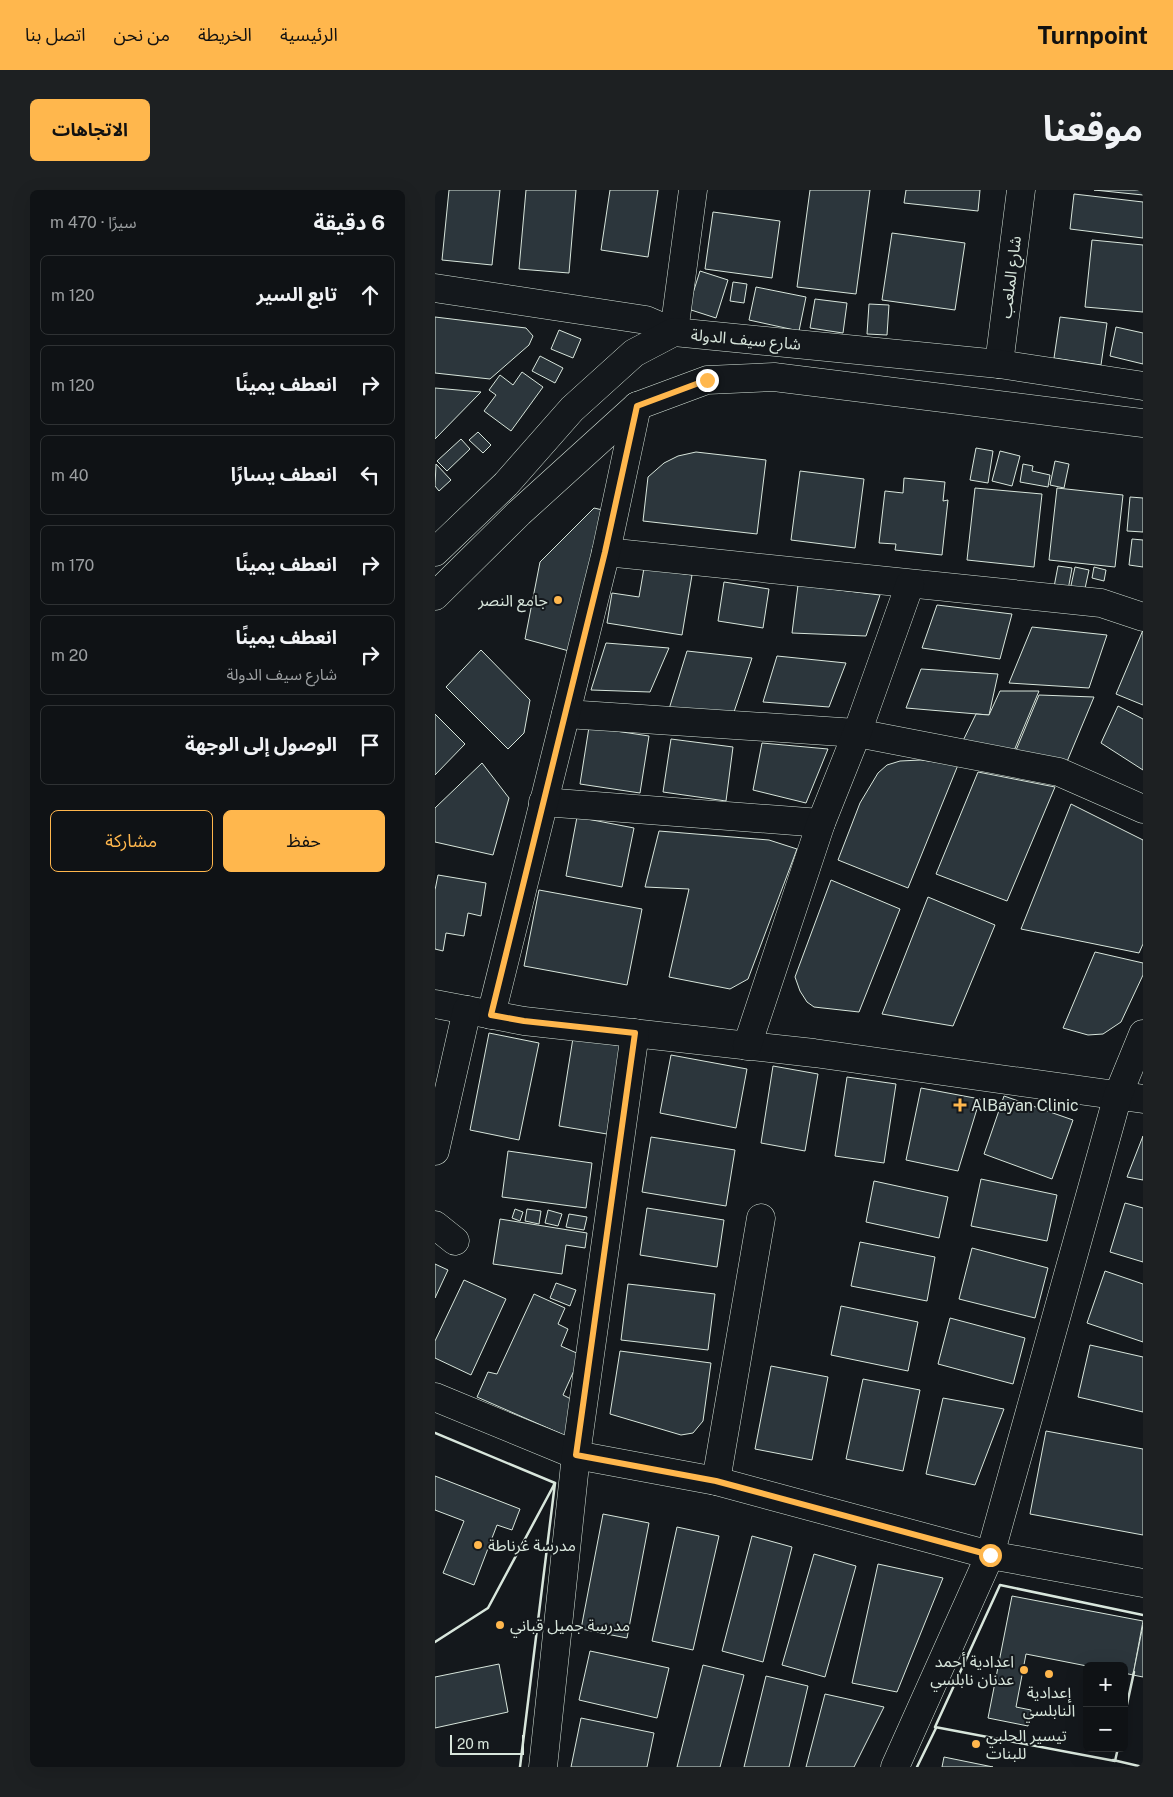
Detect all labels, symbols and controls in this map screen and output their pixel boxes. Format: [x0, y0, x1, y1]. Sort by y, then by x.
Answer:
text: Turnpoint [1038, 21, 1148, 49]
text: اتصل بنا [25, 24, 86, 45]
text: من نحن [114, 24, 170, 45]
text: الخريطة [198, 24, 252, 45]
text: الرئيسية [280, 24, 338, 45]
button: الاتجاهات [30, 99, 150, 161]
text: موقعنا [1043, 108, 1143, 149]
text: 6 دقيقة [314, 210, 385, 235]
text: سيرًا · 470 m [50, 213, 136, 232]
street label: شارع الملعب [996, 235, 1028, 320]
icon: ahead [356, 281, 384, 309]
text: تابع السير [256, 283, 337, 305]
text: 120 m [51, 286, 95, 305]
street label: شارع سيف الدولة [690, 325, 802, 357]
route end [696, 369, 719, 392]
icon: right [356, 371, 384, 399]
text: انعطف يمينًا [236, 373, 337, 395]
text: 120 m [51, 376, 95, 395]
icon: left [356, 461, 384, 489]
text: انعطف يسارًا [231, 463, 337, 485]
text: 40 m [51, 466, 89, 485]
icon: right [356, 551, 384, 579]
text: انعطف يمينًا [236, 553, 337, 575]
text: 170 m [51, 556, 94, 575]
place label: جامع النصر [477, 591, 548, 613]
marker: جامع النصر [552, 594, 564, 606]
text: انعطف يمينًا [236, 626, 337, 648]
icon: right [356, 641, 384, 669]
text: 20 m [51, 646, 88, 665]
text: شارع سيف الدولة [226, 665, 337, 684]
icon: arrive [356, 731, 384, 759]
text: الوصول إلى الوجهة [185, 733, 337, 755]
button: مشاركة [50, 810, 213, 872]
button: حفظ [223, 810, 385, 872]
place label: AlBayan Clinic [971, 1096, 1079, 1115]
marker: AlBayan Clinic [953, 1098, 967, 1112]
place label: مدرسة غرناطة [488, 1536, 576, 1555]
marker: مدرسة غرناطة [472, 1539, 484, 1551]
route start [979, 1544, 1002, 1567]
place label: مدرسة جميل قباني [510, 1616, 630, 1638]
marker: مدرسة جميل قباني [494, 1619, 506, 1631]
place label: اعدادية أحمد عدنان نابلسي [930, 1652, 1014, 1692]
map controls [1083, 1662, 1128, 1752]
button: + [1083, 1662, 1128, 1707]
marker: اعدادية أحمد عدنان نابلسي [1018, 1664, 1030, 1676]
marker: إعدادية النابلسي [1043, 1668, 1055, 1680]
place label: إعدادية النابلسي [1023, 1683, 1075, 1723]
button: − [1083, 1707, 1128, 1752]
place label: تيسير الحلبي للبنات [986, 1726, 1067, 1763]
scale bar [450, 1732, 524, 1755]
text: 20 m [457, 1736, 489, 1752]
marker: تيسير الحلبي للبنات [970, 1738, 982, 1750]

